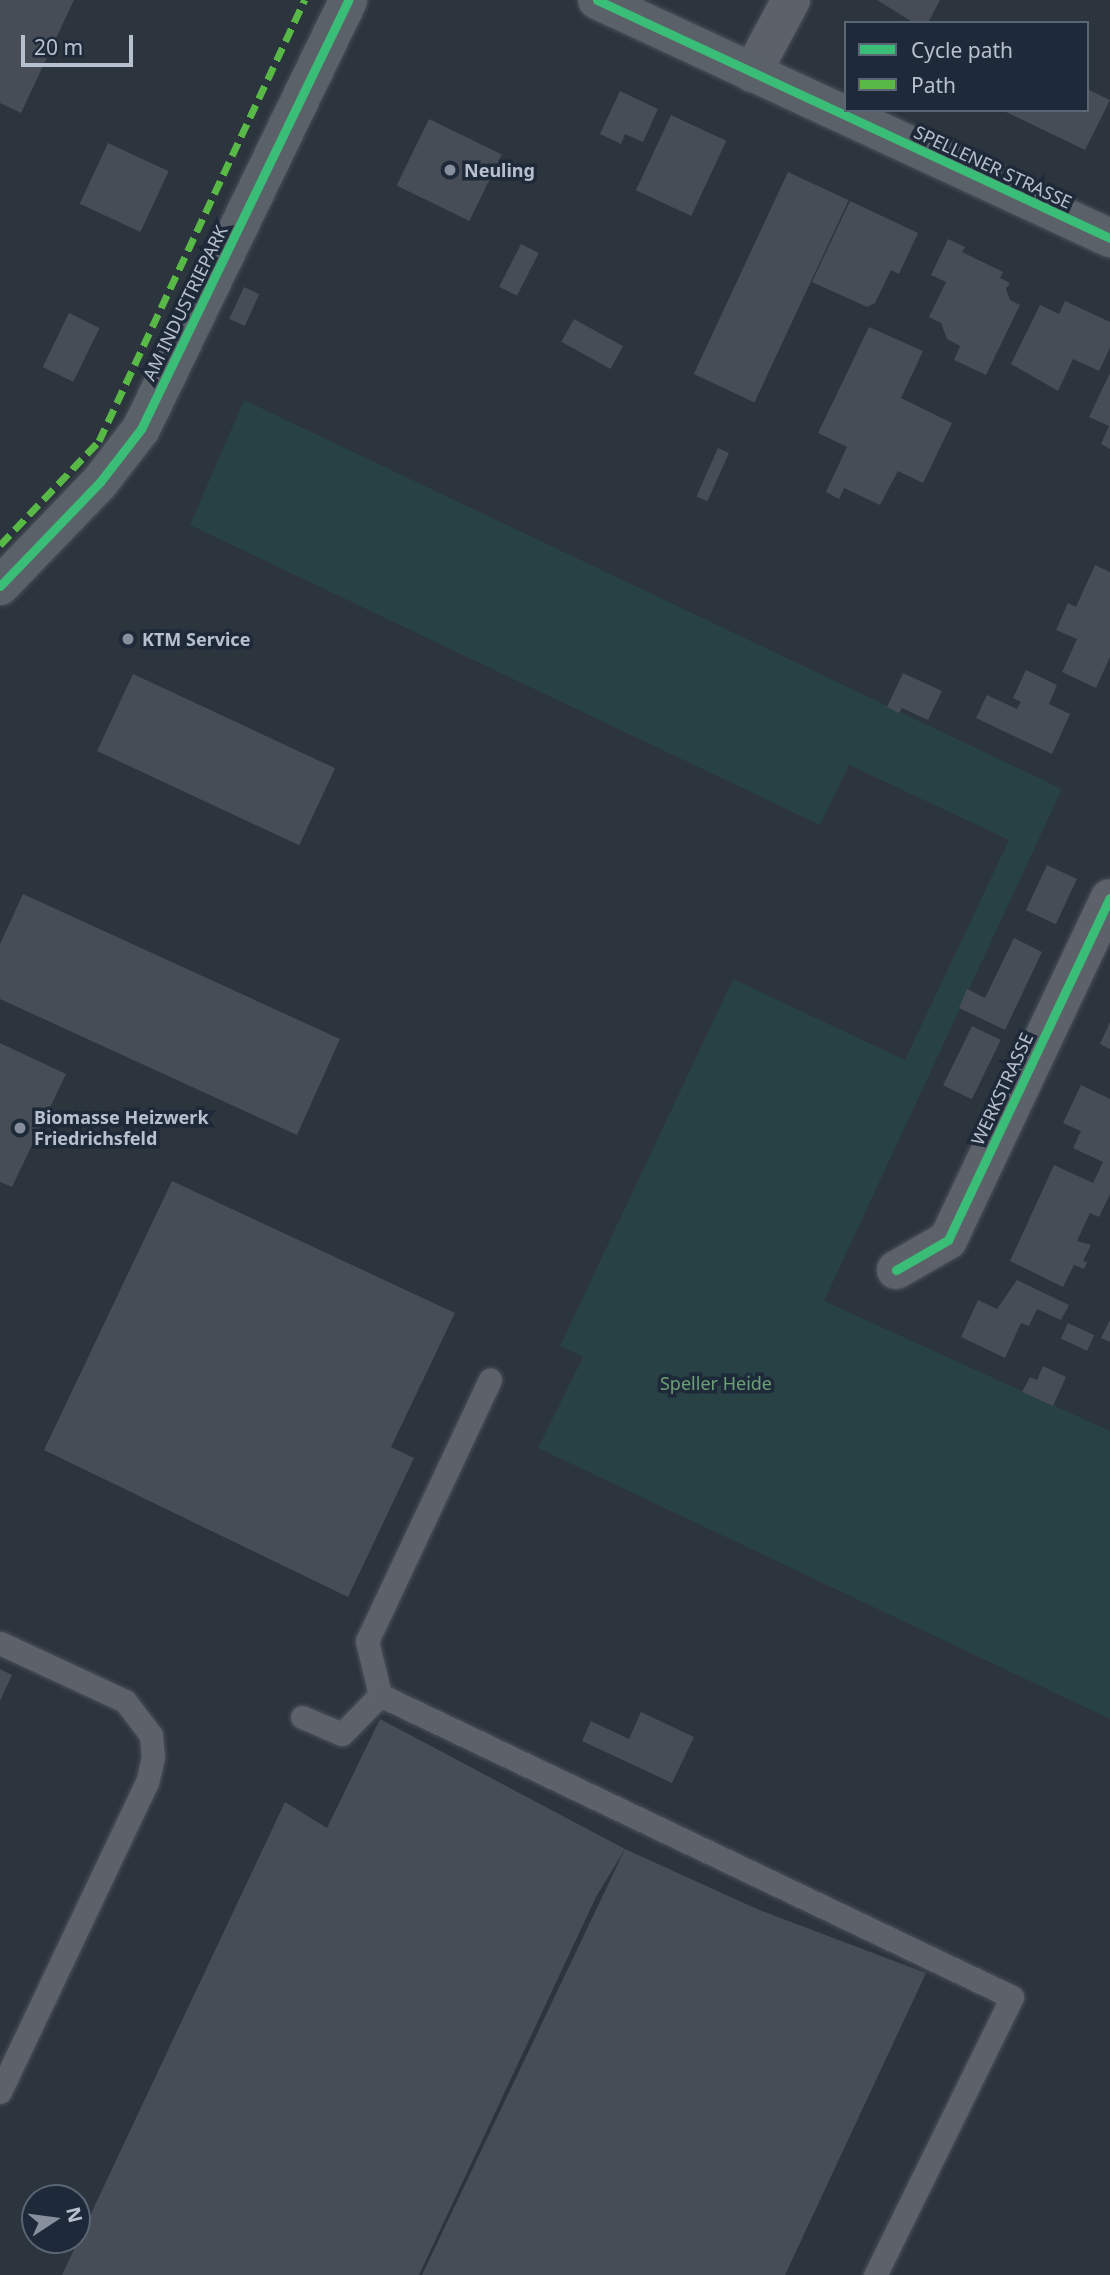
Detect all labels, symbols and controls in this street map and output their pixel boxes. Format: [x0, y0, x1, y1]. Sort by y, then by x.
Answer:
scale bar [24, 21, 136, 65]
legend [844, 21, 1089, 112]
text: 20 m [34, 33, 83, 61]
text: Cycle path [911, 36, 1013, 64]
text: Path [911, 71, 956, 99]
street label: SPELLENER STRASSE [911, 121, 1075, 213]
place label: Neuling [464, 159, 535, 181]
marker: Neuling [442, 162, 458, 178]
street label: AM INDUSTRIEPARK [138, 222, 232, 384]
place label: KTM Service [142, 628, 250, 650]
marker: KTM Service [120, 631, 136, 647]
street label: WERKSTRASSE [967, 1029, 1037, 1149]
place label: Biomasse Heizwerk Friedrichsfeld [34, 1107, 209, 1150]
marker: Biomasse Heizwerk Friedrichsfeld [12, 1120, 28, 1136]
park label: Speller Heide [660, 1372, 772, 1394]
north arrow [21, 2184, 91, 2254]
text: N [60, 2204, 89, 2225]

